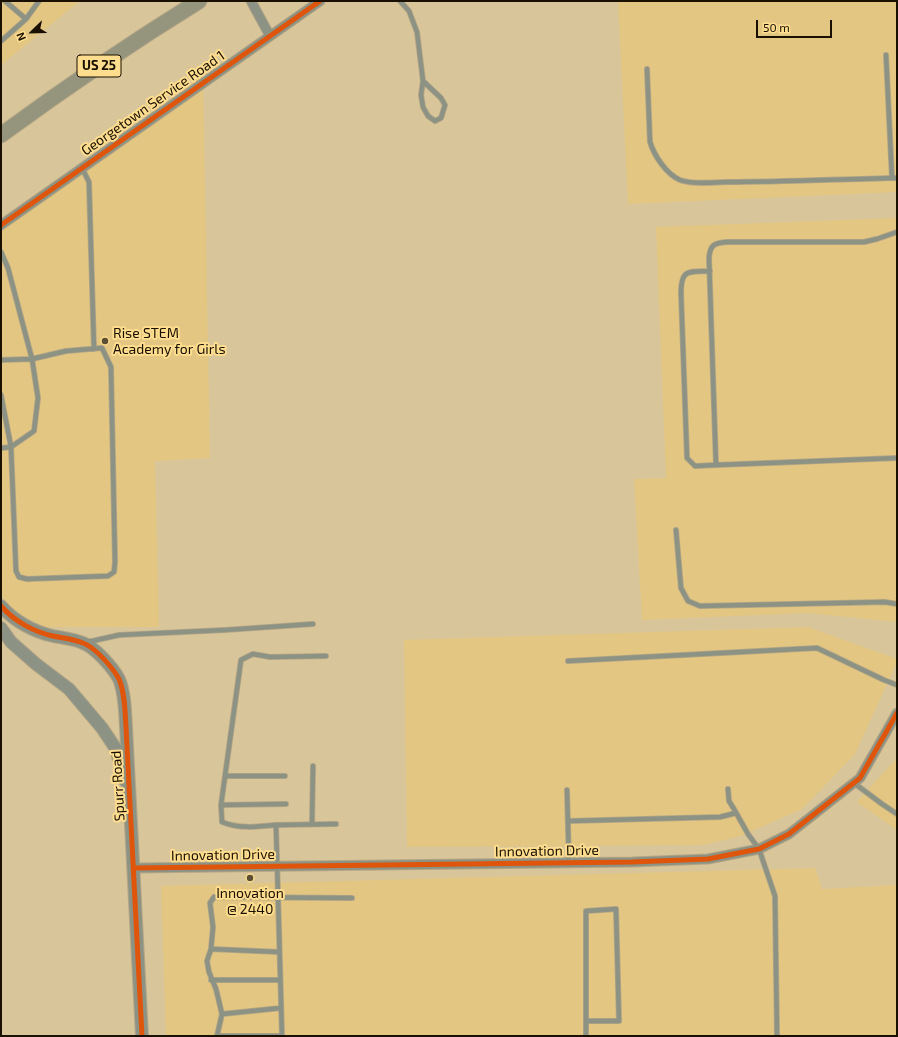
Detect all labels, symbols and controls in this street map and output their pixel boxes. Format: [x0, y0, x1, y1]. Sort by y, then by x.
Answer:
north arrow [12, 12, 52, 52]
scale bar [758, 12, 834, 38]
text: 50 m [763, 20, 790, 34]
text: N [13, 31, 28, 43]
street label: Georgetown Service Road 1 [78, 47, 228, 159]
road number: US 25 [77, 55, 121, 77]
place label: Rise STEM Academy for Girls [113, 325, 226, 358]
marker: Rise STEM Academy for Girls [100, 336, 110, 346]
street label: Spurr Road [108, 750, 128, 822]
street label: Innovation Drive [495, 842, 599, 860]
street label: Innovation Drive [171, 846, 275, 864]
marker: Innovation @ 2440 [245, 873, 255, 883]
place label: Innovation @ 2440 [216, 885, 284, 918]

